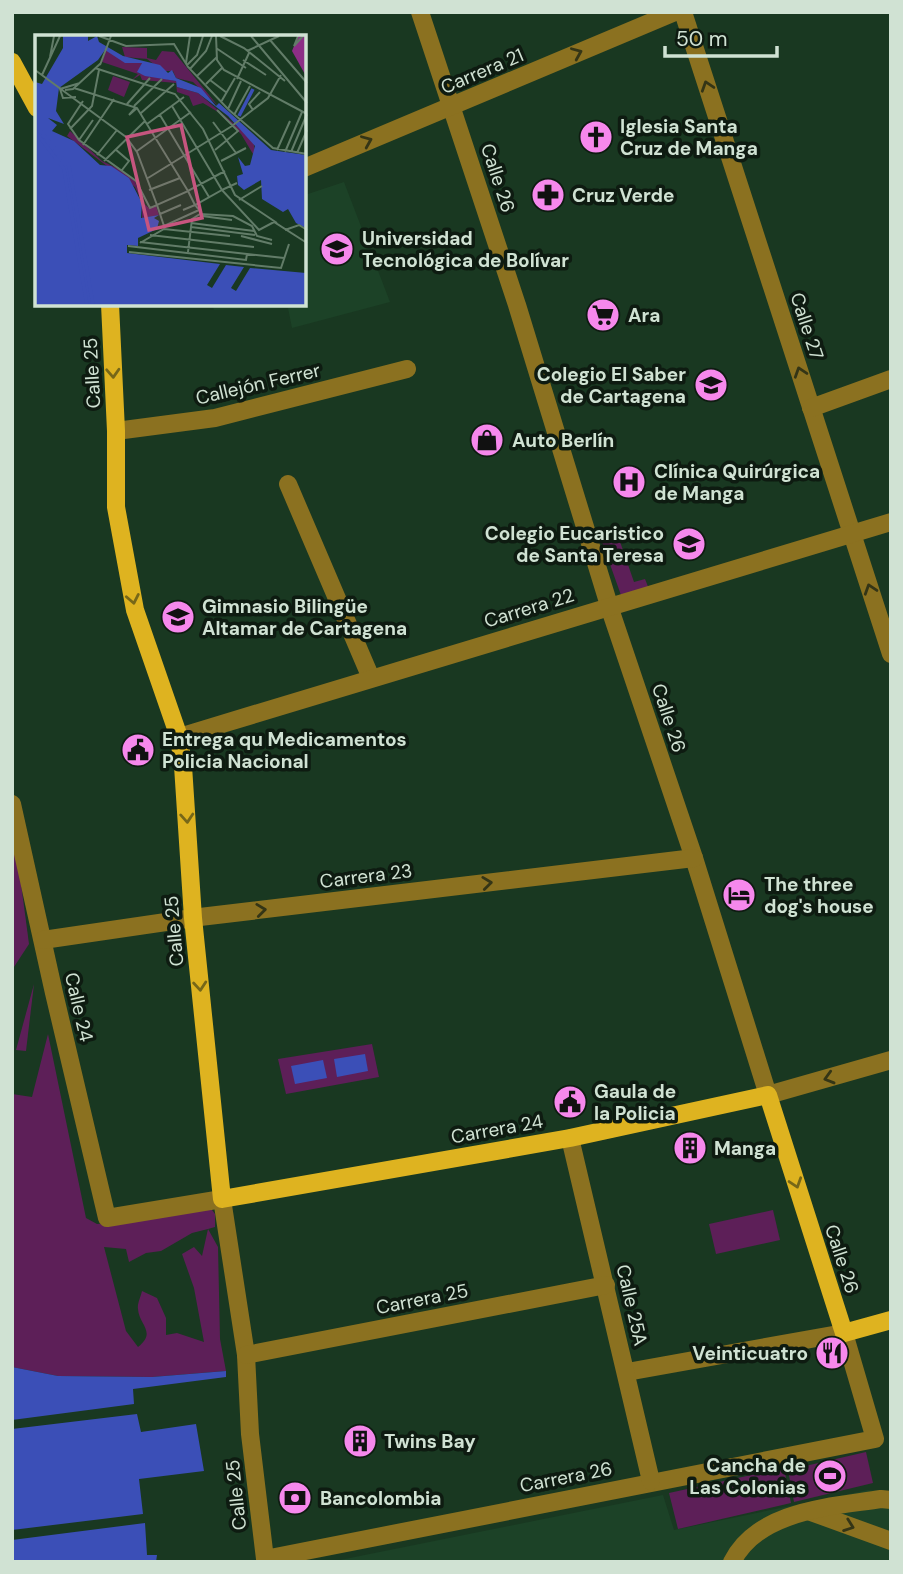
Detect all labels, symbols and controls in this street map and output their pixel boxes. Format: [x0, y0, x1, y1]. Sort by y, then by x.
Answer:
scale bar [665, 14, 777, 58]
text: 50 m [676, 25, 727, 53]
inset map [35, 35, 306, 306]
street label: Carrera 21 [437, 42, 527, 100]
one-way arrow [571, 48, 583, 62]
one-way arrow [701, 80, 715, 92]
place label: Iglesia Santa Cruz de Manga [620, 114, 758, 161]
church icon: Iglesia Santa Cruz de Manga [577, 118, 615, 156]
one-way arrow [360, 135, 373, 149]
street label: Calle 26 [475, 140, 521, 216]
pharmacy icon: Cruz Verde [529, 176, 567, 214]
place label: Cruz Verde [572, 183, 675, 208]
place label: Universidad Tecnológica de Bolívar [362, 226, 569, 273]
school or university icon: Universidad Tecnológica de Bolívar [318, 230, 356, 268]
street label: Calle 27 [784, 289, 830, 363]
supermarket icon: Ara [584, 296, 622, 334]
place label: Ara [628, 303, 660, 328]
street label: Calle 25 [78, 337, 106, 409]
street label: Callejón Ferrer [193, 358, 323, 410]
place label: Colegio El Saber de Cartagena [537, 362, 686, 409]
school or university icon: Colegio El Saber de Cartagena [692, 366, 730, 404]
one-way arrow [106, 367, 121, 378]
one-way arrow [793, 367, 808, 379]
shop icon: Auto Berlín [468, 421, 506, 459]
place label: Auto Berlín [512, 428, 614, 453]
place label: Clínica Quirúrgica de Manga [654, 459, 820, 506]
hospital icon: Clínica Quirúrgica de Manga [610, 463, 648, 501]
place label: Colegio Eucaristico de Santa Teresa [485, 521, 664, 568]
school or university icon: Colegio Eucaristico de Santa Teresa [670, 525, 708, 563]
street label: Carrera 22 [481, 582, 577, 634]
one-way arrow [864, 583, 878, 595]
one-way arrow [124, 593, 139, 605]
place label: Gimnasio Bilingüe Altamar de Cartagena [202, 594, 407, 641]
school or university icon: Gimnasio Bilingüe Altamar de Cartagena [159, 598, 197, 636]
street label: Calle 26 [646, 680, 692, 756]
place label: Entrega qu Medicamentos Policia Nacional [162, 727, 407, 774]
public building icon: Entrega qu Medicamentos Policia Nacional [119, 731, 157, 769]
one-way arrow [179, 813, 194, 824]
street label: Carrera 23 [318, 858, 414, 894]
place label: The three dog's house [764, 872, 874, 919]
one-way arrow [481, 875, 493, 890]
hotel icon: The three dog's house [720, 876, 758, 914]
street label: Calle 25 [158, 895, 190, 967]
one-way arrow [255, 902, 267, 917]
street label: Calle 24 [59, 970, 99, 1044]
one-way arrow [192, 981, 207, 992]
one-way arrow [823, 1069, 835, 1084]
place label: Gaula de la Policia [594, 1079, 676, 1126]
public building icon: Gaula de la Policia [551, 1083, 589, 1121]
street label: Carrera 24 [449, 1109, 545, 1149]
building icon: Manga [671, 1129, 709, 1167]
place label: Manga [714, 1136, 776, 1161]
one-way arrow [788, 1177, 802, 1189]
street label: Calle 26 [819, 1221, 865, 1297]
street label: Calle 25A [611, 1262, 654, 1348]
street label: Carrera 25 [374, 1278, 470, 1320]
restaurant icon: Veinticuatro [813, 1334, 851, 1372]
place label: Veinticuatro [692, 1341, 808, 1366]
building icon: Twins Bay [341, 1422, 379, 1460]
place label: Twins Bay [384, 1429, 476, 1454]
place label: Cancha de Las Colonias [689, 1453, 806, 1500]
street label: Carrera 26 [518, 1456, 614, 1498]
sports icon: Cancha de Las Colonias [811, 1457, 849, 1495]
street label: Calle 25 [220, 1458, 252, 1532]
bank icon: Bancolombia [276, 1479, 314, 1517]
place label: Bancolombia [320, 1486, 441, 1511]
one-way arrow [843, 1518, 855, 1532]

